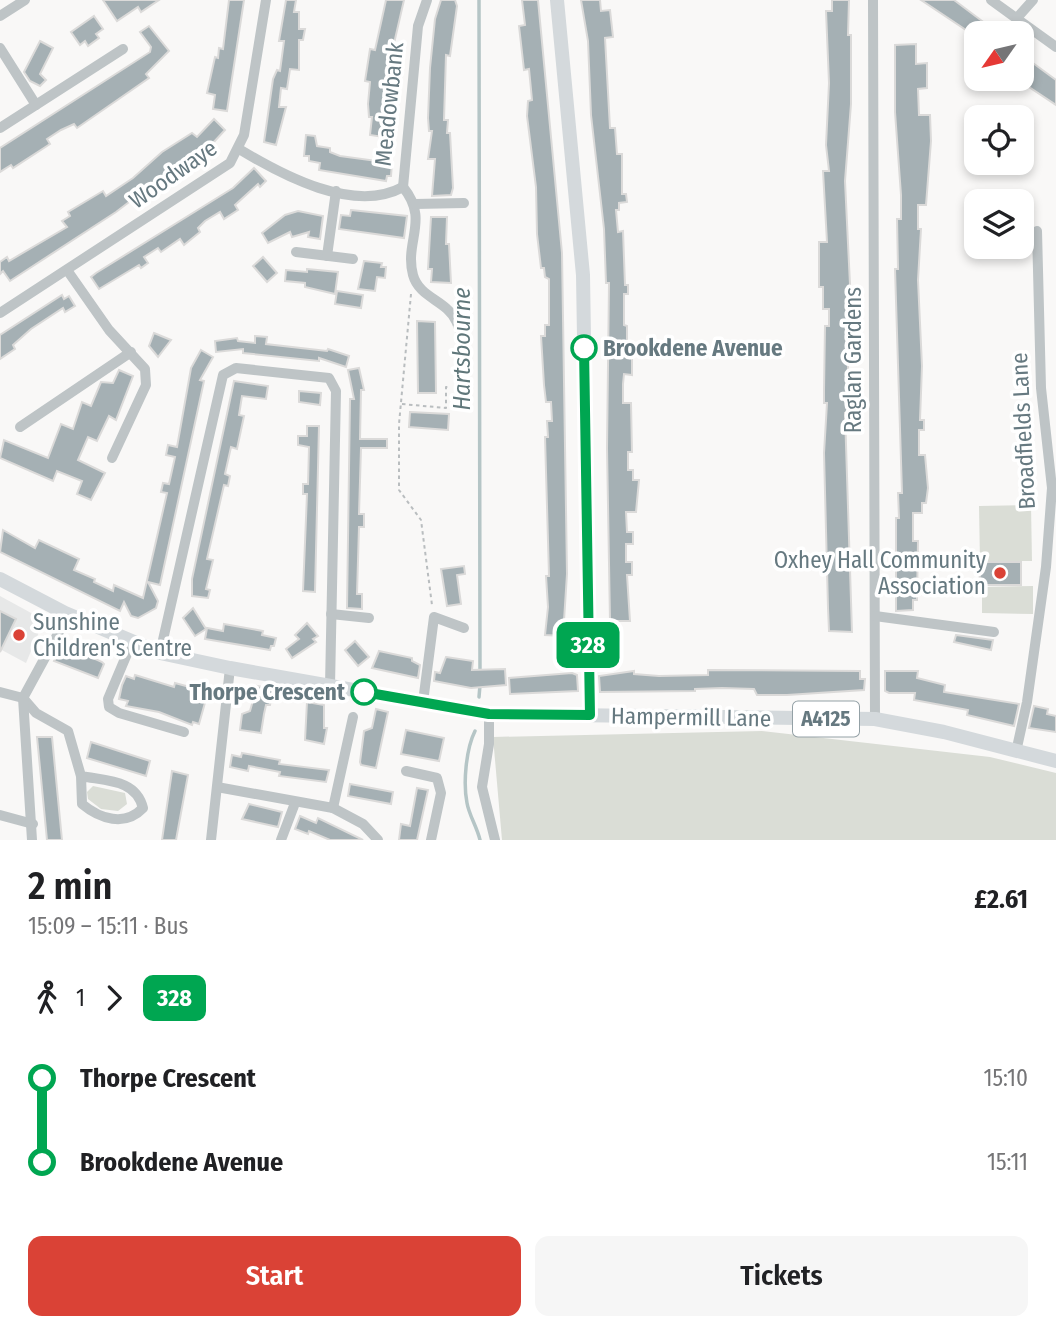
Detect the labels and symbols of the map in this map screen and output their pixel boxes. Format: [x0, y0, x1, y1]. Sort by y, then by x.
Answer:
north arrow [964, 21, 1034, 91]
street label: Meadowbank [369, 40, 409, 167]
street label: Woodwaye [124, 134, 222, 214]
water label: Hartsbourne [448, 287, 476, 411]
street label: Raglan Gardens [839, 287, 867, 433]
place label: Brookdene Avenue [603, 334, 783, 362]
marker: Brookdene Avenue [571, 335, 597, 361]
street label: Broadfields Lane [1005, 352, 1041, 510]
place label: Oxhey Hall Community Association [774, 546, 987, 600]
marker: Oxhey Hall Community Association [992, 565, 1008, 581]
place label: Sunshine Children's Centre [33, 608, 192, 662]
line badge: 328 [548, 622, 628, 668]
marker: Sunshine Children's Centre [11, 627, 27, 643]
place label: Thorpe Crescent [189, 678, 346, 706]
marker: Thorpe Crescent [351, 679, 377, 705]
street label: Hampermill Lane [611, 702, 771, 732]
road number: A4125 [793, 702, 859, 736]

